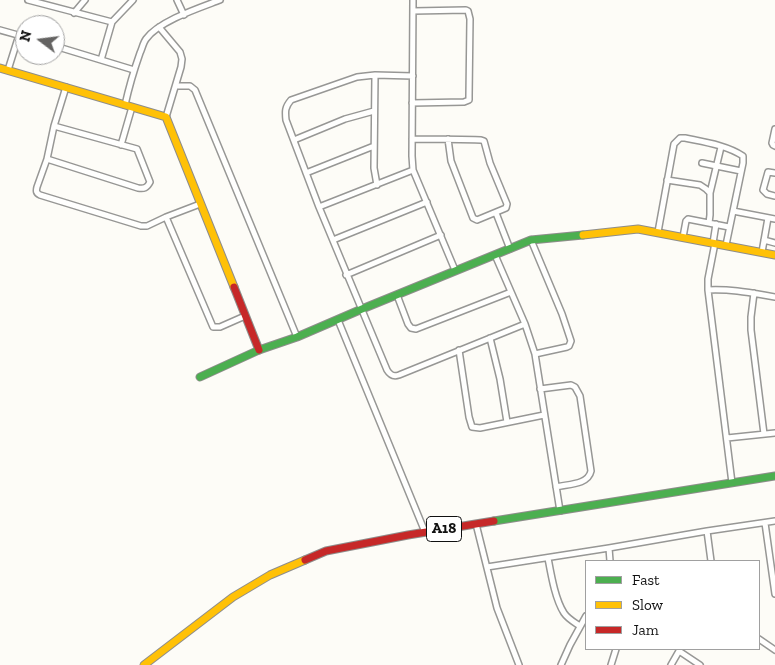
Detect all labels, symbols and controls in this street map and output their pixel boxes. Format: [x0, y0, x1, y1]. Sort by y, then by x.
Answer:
north arrow [15, 15, 65, 65]
text: N [16, 29, 36, 44]
road number: A18 [426, 516, 462, 542]
legend [585, 560, 760, 650]
text: Fast [632, 571, 660, 589]
text: Slow [632, 596, 663, 614]
text: Jam [632, 621, 659, 639]

